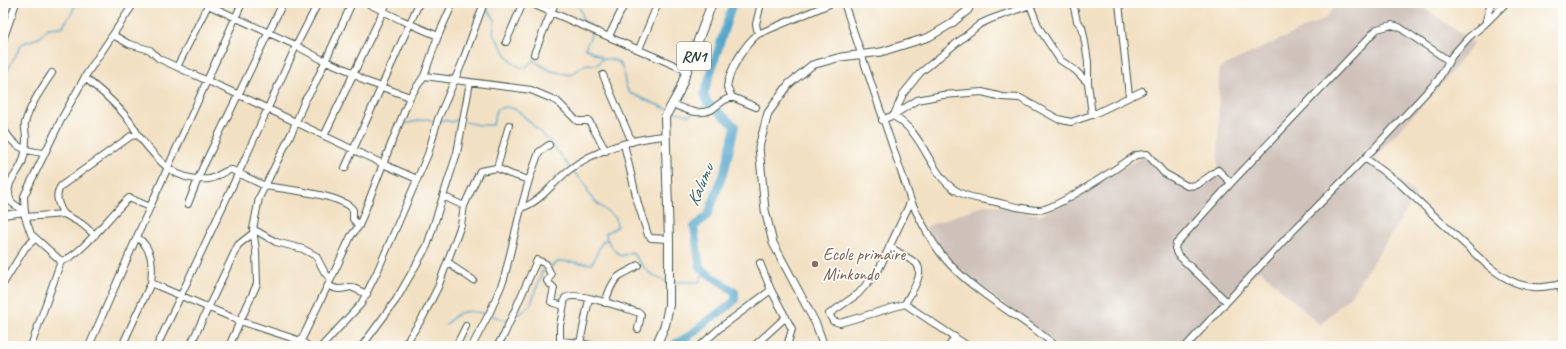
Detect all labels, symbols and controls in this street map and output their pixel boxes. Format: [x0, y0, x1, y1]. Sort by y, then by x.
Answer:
road number: RN1 [677, 42, 711, 70]
water label: Kalumu [681, 159, 720, 209]
place label: Ecole primaire Minkondo [823, 244, 906, 285]
marker: Ecole primaire Minkondo [810, 259, 820, 269]

